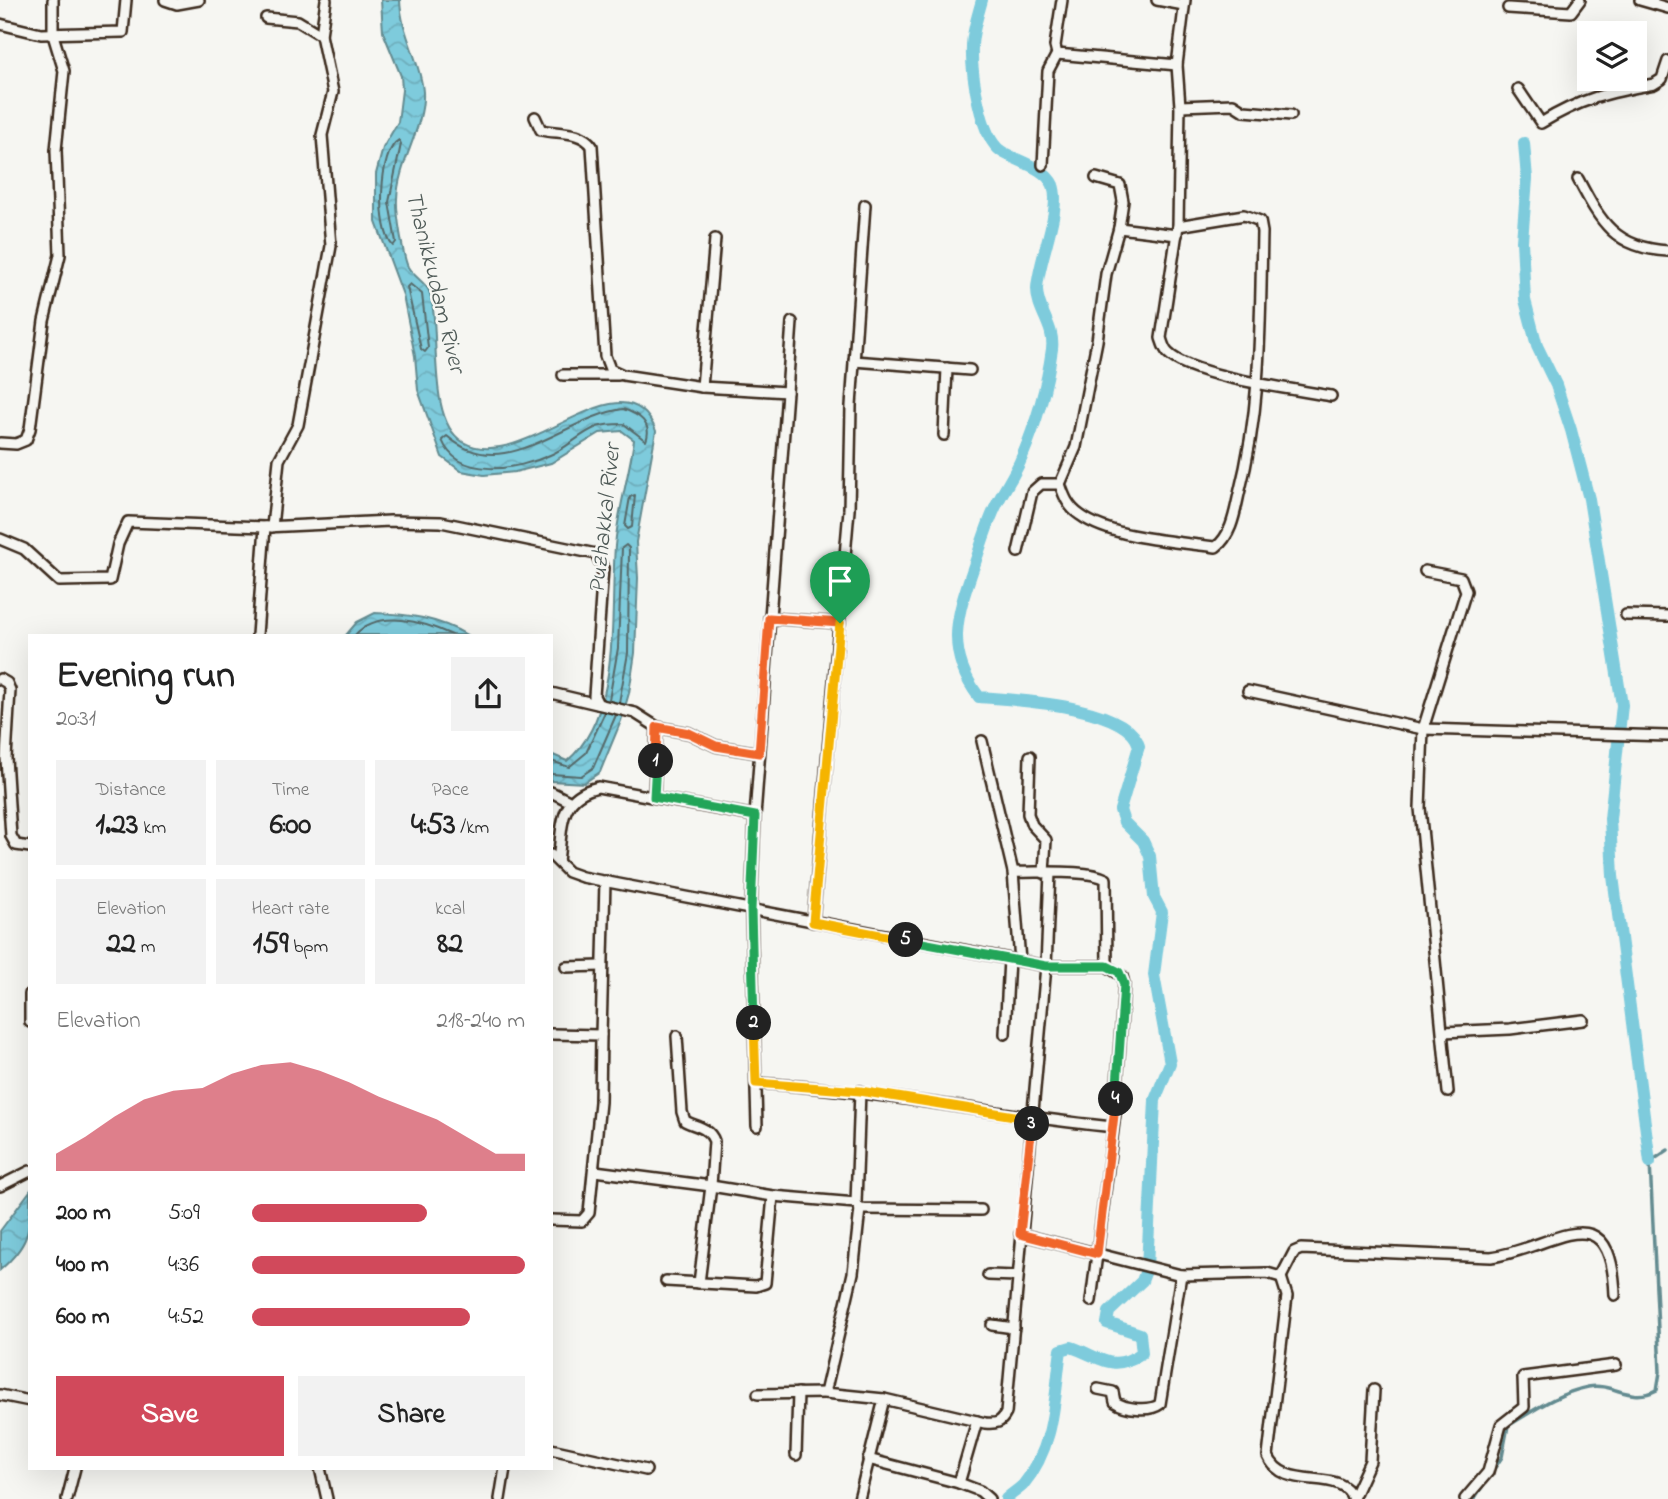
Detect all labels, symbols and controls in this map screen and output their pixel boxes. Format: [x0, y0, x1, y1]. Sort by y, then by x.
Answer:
map controls [1577, 21, 1647, 91]
button: layers [1577, 21, 1647, 91]
water label: Thanikkudam River [395, 188, 474, 379]
water label: Puzhakkal River [581, 440, 632, 596]
pin [810, 551, 870, 623]
icon: arrive [821, 562, 859, 600]
text: Evening run [56, 649, 235, 705]
button: share [451, 657, 525, 731]
text: 20:31 [56, 703, 96, 736]
pin: 1 [638, 744, 674, 778]
text: 1 [652, 747, 659, 774]
text: Distance [96, 777, 166, 804]
text: Time [272, 777, 309, 804]
text: Pace [432, 777, 469, 804]
text: 1.23 [95, 804, 138, 848]
text: 6:00 [270, 804, 311, 848]
text: 4:53 [411, 804, 456, 848]
text: km [138, 815, 166, 842]
text: /km [456, 815, 489, 842]
text: Elevation [96, 896, 166, 923]
text: Heart rate [252, 896, 329, 923]
text: kcal [435, 896, 465, 923]
pin: 5 [888, 922, 923, 958]
text: 22 [106, 923, 136, 967]
text: 159 [253, 923, 288, 967]
text: 82 [437, 923, 463, 967]
text: 5 [900, 926, 911, 953]
text: m [136, 934, 155, 961]
text: bpm [288, 934, 328, 961]
text: Elevation [56, 1005, 141, 1038]
text: 218–240 m [437, 1005, 525, 1038]
pin: 2 [736, 1006, 772, 1040]
text: 2 [749, 1009, 758, 1036]
pin: 4 [1098, 1082, 1134, 1116]
text: 4 [1112, 1085, 1119, 1112]
pin: 3 [1014, 1106, 1050, 1142]
text: 3 [1028, 1110, 1035, 1137]
text: 200 m [56, 1197, 111, 1230]
text: 5:09 [168, 1197, 200, 1230]
text: 400 m [56, 1249, 109, 1282]
text: 4:36 [168, 1249, 199, 1282]
text: 600 m [56, 1301, 110, 1334]
text: 4:52 [168, 1301, 204, 1334]
button: Save [56, 1376, 284, 1456]
button: Share [298, 1376, 525, 1456]

